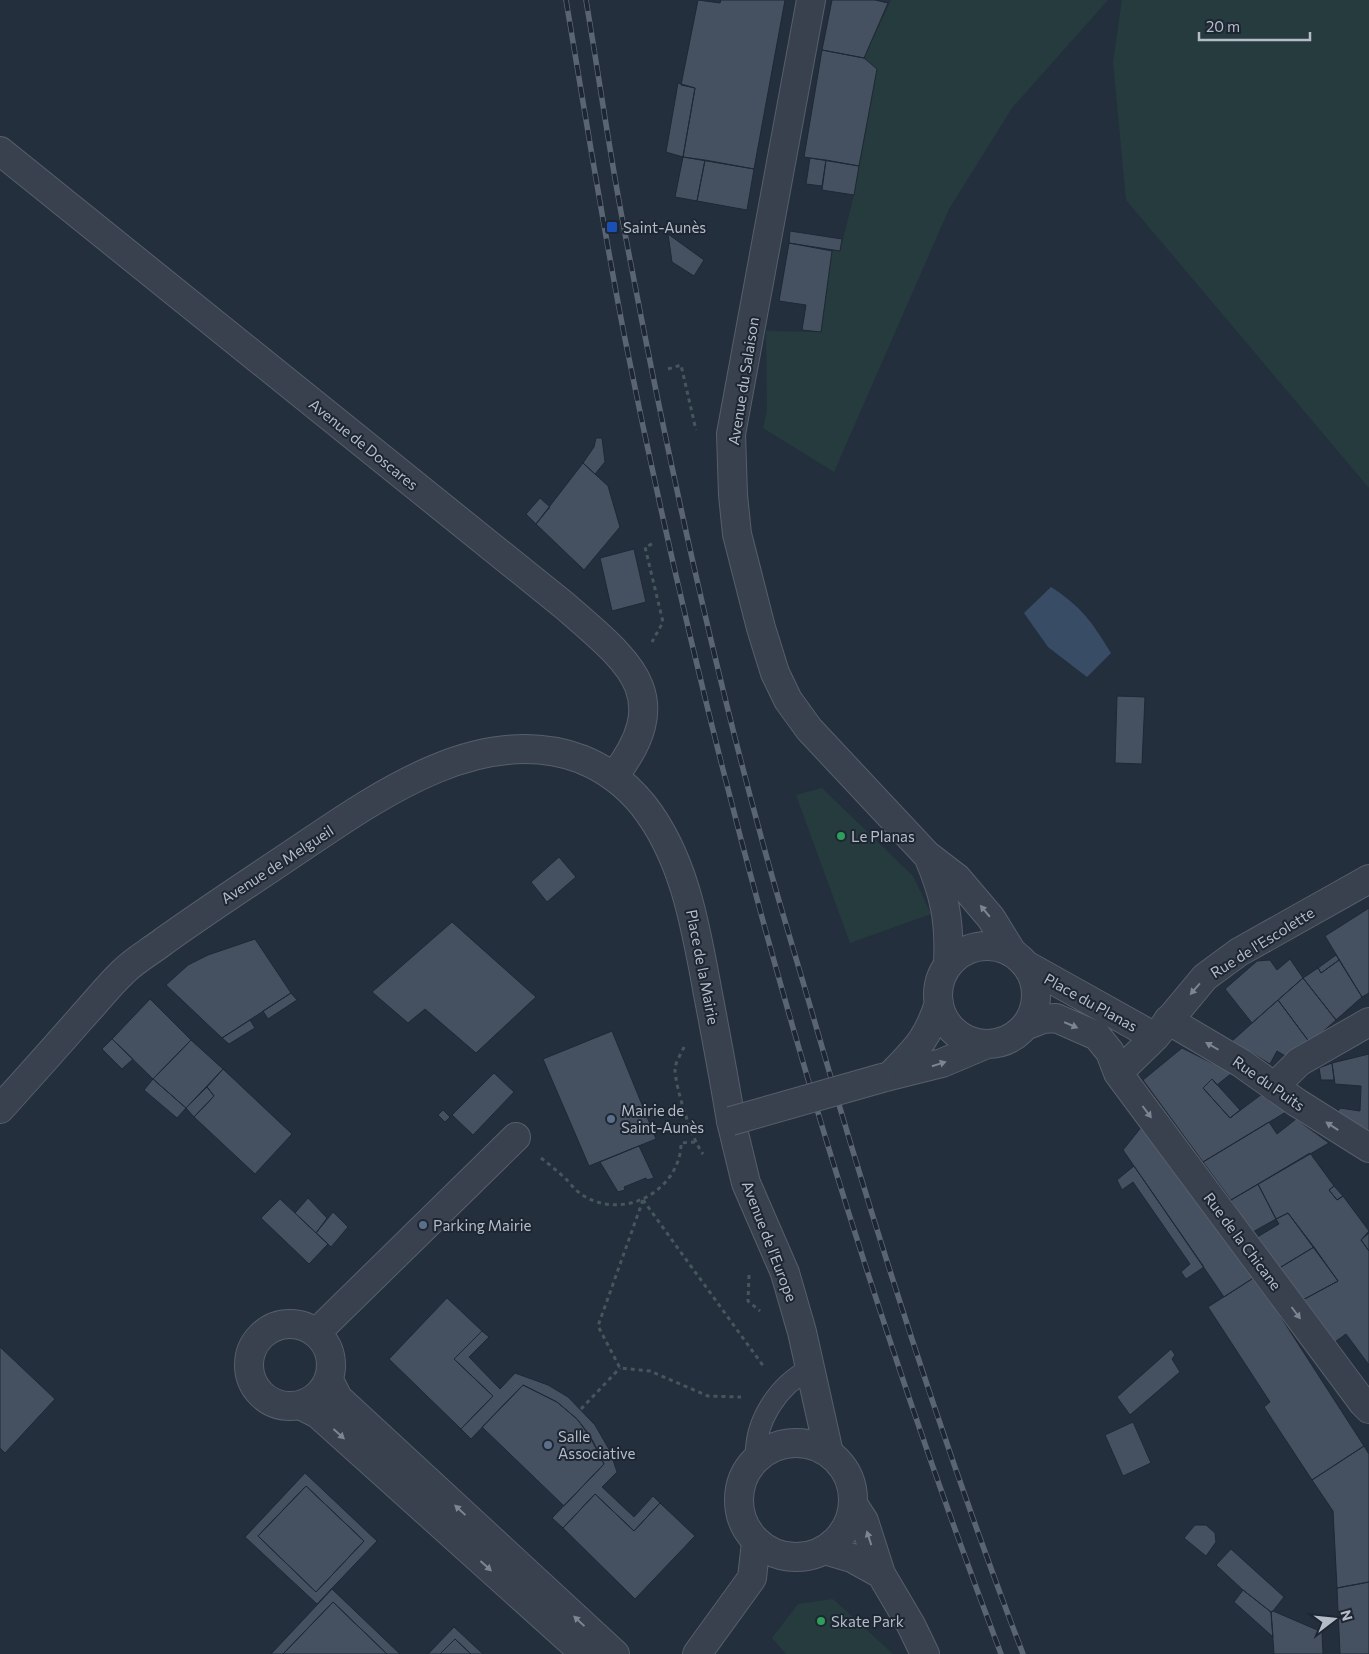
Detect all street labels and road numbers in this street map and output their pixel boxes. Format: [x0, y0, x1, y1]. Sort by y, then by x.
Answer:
street label: Avenue du Salaison [724, 316, 762, 446]
street label: Avenue de Doscares [306, 395, 422, 493]
street label: Avenue de Melgueil [217, 821, 337, 907]
street label: Rue de l'Escolette [1207, 903, 1317, 981]
street label: Place de la Mairie [683, 908, 723, 1026]
street label: Place du Planas [1041, 969, 1141, 1035]
street label: Rue du Puits [1230, 1052, 1309, 1114]
street label: Avenue de l'Europe [739, 1178, 801, 1304]
street label: Rue de la Chicane [1200, 1189, 1286, 1293]

